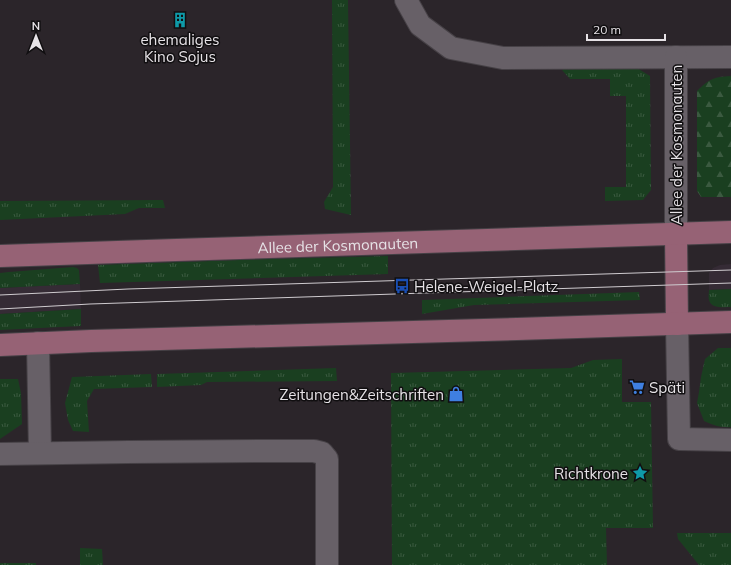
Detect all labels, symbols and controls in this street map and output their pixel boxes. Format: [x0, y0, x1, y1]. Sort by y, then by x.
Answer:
building icon: ehemaliges Kino Sojus [171, 11, 189, 29]
north arrow [16, 16, 56, 56]
scale bar [587, 16, 665, 42]
text: N [32, 19, 40, 33]
text: 20 m [593, 22, 621, 37]
place label: ehemaliges Kino Sojus [140, 30, 220, 66]
street label: Allee der Kosmonauten [667, 65, 686, 225]
street label: Allee der Kosmonauten [257, 233, 418, 257]
bus stop icon: Helene-Weigel-Platz [393, 277, 411, 295]
place label: Helene-Weigel-Platz [414, 277, 559, 296]
supermarket icon: Späti [628, 378, 646, 396]
place label: Späti [649, 378, 685, 397]
place label: Zeitungen&Zeitschriften [280, 385, 444, 404]
shop icon: Zeitungen&Zeitschriften [447, 385, 465, 403]
place label: Richtkrone [554, 464, 628, 483]
place icon: Richtkrone [631, 464, 649, 482]

